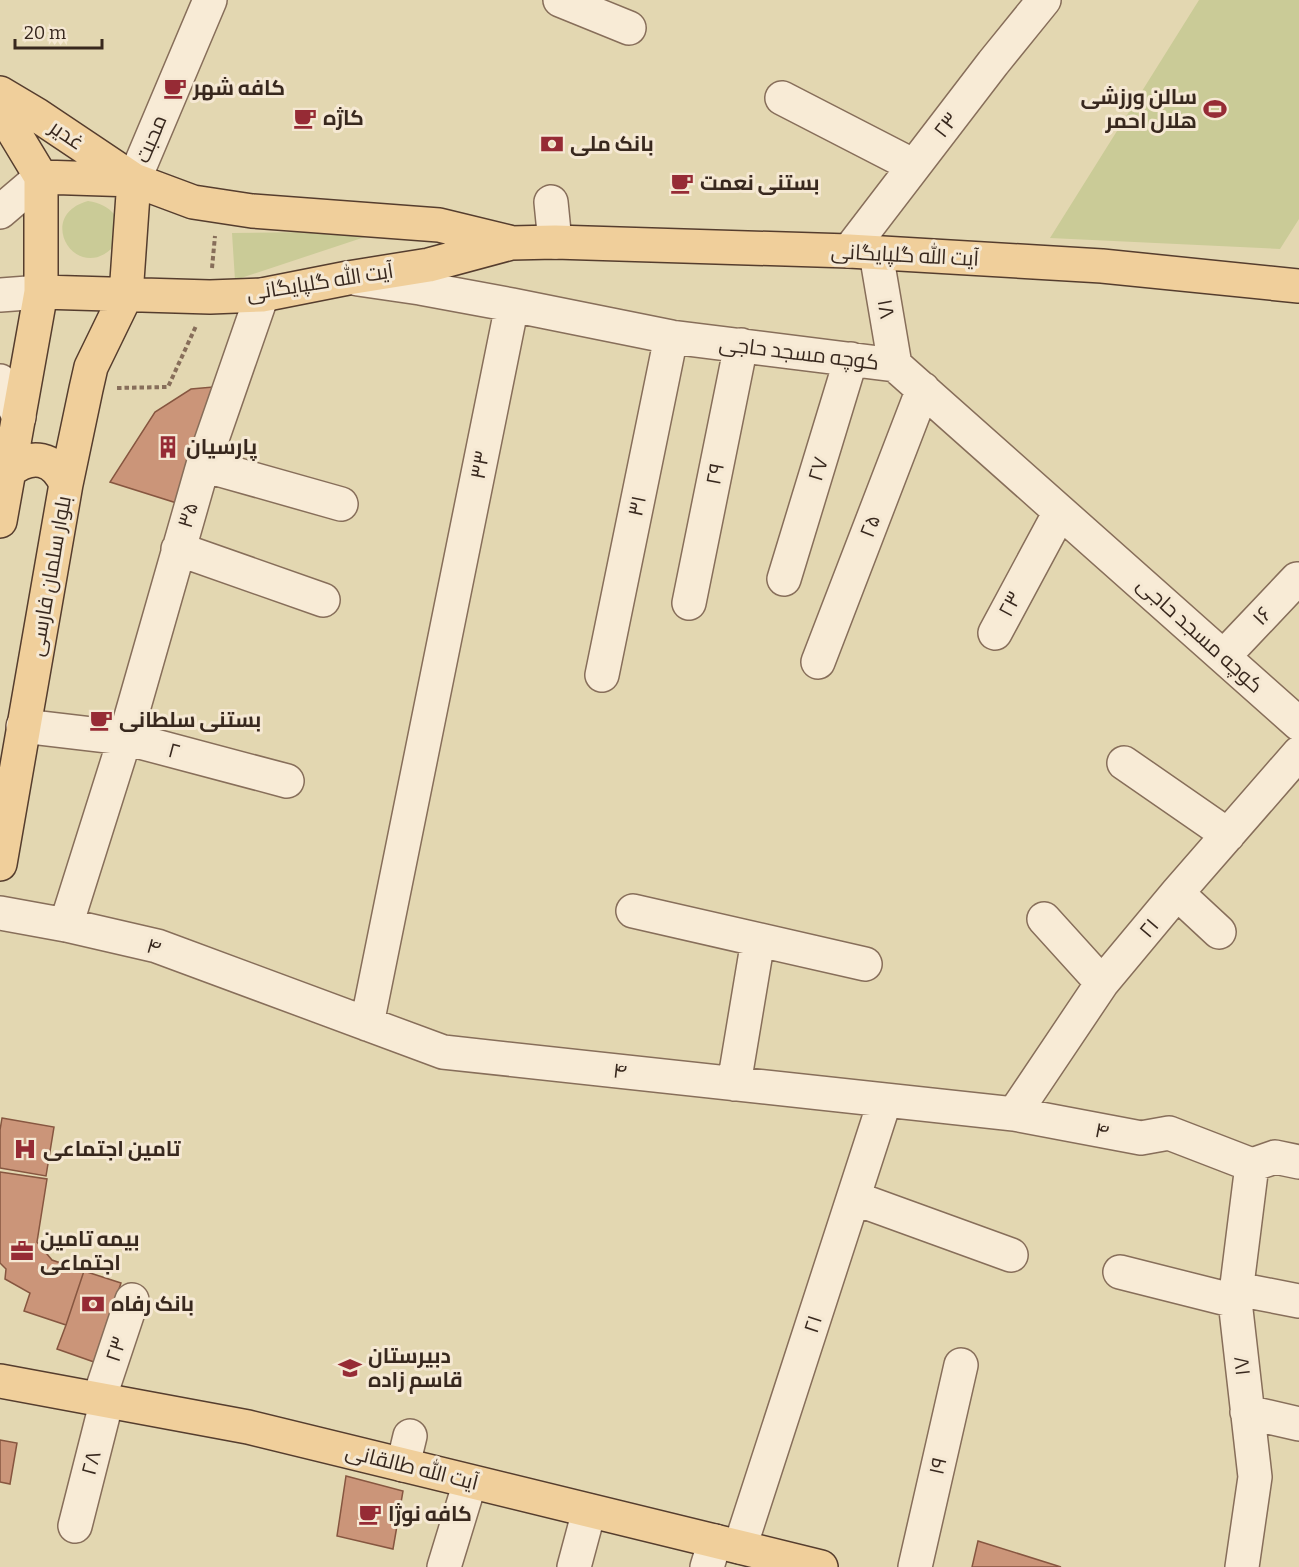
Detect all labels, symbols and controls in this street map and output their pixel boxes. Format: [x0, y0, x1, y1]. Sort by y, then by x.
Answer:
scale bar [15, 12, 102, 50]
text: 20 m [24, 22, 66, 44]
cafe icon: کافه شهر [162, 75, 188, 101]
place label: کافه شهر [192, 75, 285, 101]
place label: سالن ورزشی هلال احمر [1080, 84, 1197, 134]
sports icon: سالن ورزشی هلال احمر [1202, 96, 1228, 122]
cafe icon: کاژه [292, 105, 318, 131]
place label: کاژه [323, 105, 364, 131]
street label: ۲۳ [928, 107, 964, 143]
street label: محبت [129, 111, 173, 167]
street label: غدیر [44, 114, 89, 156]
bank icon: بانک ملی [539, 131, 565, 157]
place label: بانک ملی [570, 131, 654, 157]
cafe icon: بستنی نعمت [669, 170, 695, 196]
place label: بستنی نعمت [700, 170, 820, 196]
street label: آیت الله گلپایگانی [830, 237, 980, 272]
street label: آیت الله گلپایگانی [245, 257, 396, 306]
street label: ۱۸ [871, 297, 901, 321]
street label: کوچه مسجد حاجی [717, 330, 880, 377]
building icon: پارسیان [155, 434, 181, 460]
place label: پارسیان [186, 434, 257, 462]
street label: ۳۳ [465, 449, 495, 481]
street label: ۲۷ [802, 454, 834, 484]
street label: ۲۹ [700, 461, 730, 487]
street label: ۳۱ [622, 493, 652, 519]
street label: بلوار سلمان فارسی [23, 494, 77, 658]
street label: ۳۵ [172, 499, 204, 531]
street label: ۲۵ [854, 511, 886, 541]
street label: کوچه مسجد حاجی [1131, 571, 1269, 699]
street label: ۲۳ [993, 587, 1027, 621]
street label: ۱۶ [1247, 601, 1277, 631]
cafe icon: بستنی سلطانی [88, 707, 114, 733]
place label: بستنی سلطانی [119, 707, 261, 733]
street label: ۲ [165, 737, 183, 765]
street label: ۲۱ [1133, 913, 1165, 943]
street label: ۴ [144, 933, 164, 961]
street label: ۴ [612, 1057, 628, 1085]
street label: ۴ [1093, 1117, 1111, 1145]
hospital icon: تامین اجتماعی [12, 1136, 38, 1162]
place label: تامین اجتماعی [43, 1136, 182, 1162]
place label: بیمه تامین اجتماعی [40, 1226, 140, 1276]
office icon: بیمه تامین اجتماعی [9, 1238, 35, 1264]
bank icon: بانک رفاه [80, 1291, 106, 1317]
place label: بانک رفاه [111, 1291, 194, 1317]
street label: ۲۱ [798, 1312, 828, 1336]
street label: ۲۳ [100, 1333, 132, 1365]
place label: دبیرستان قاسم زاده [368, 1343, 463, 1394]
school or university icon: دبیرستان قاسم زاده [337, 1355, 363, 1381]
street label: ۱۷ [1228, 1355, 1256, 1377]
street label: آیت الله طالقانی [343, 1437, 482, 1496]
street label: ۲۸ [75, 1448, 107, 1478]
street label: ۱۹ [923, 1455, 953, 1477]
cafe icon: کافه نوژا [357, 1501, 383, 1527]
place label: کافه نوژا [388, 1501, 472, 1527]

